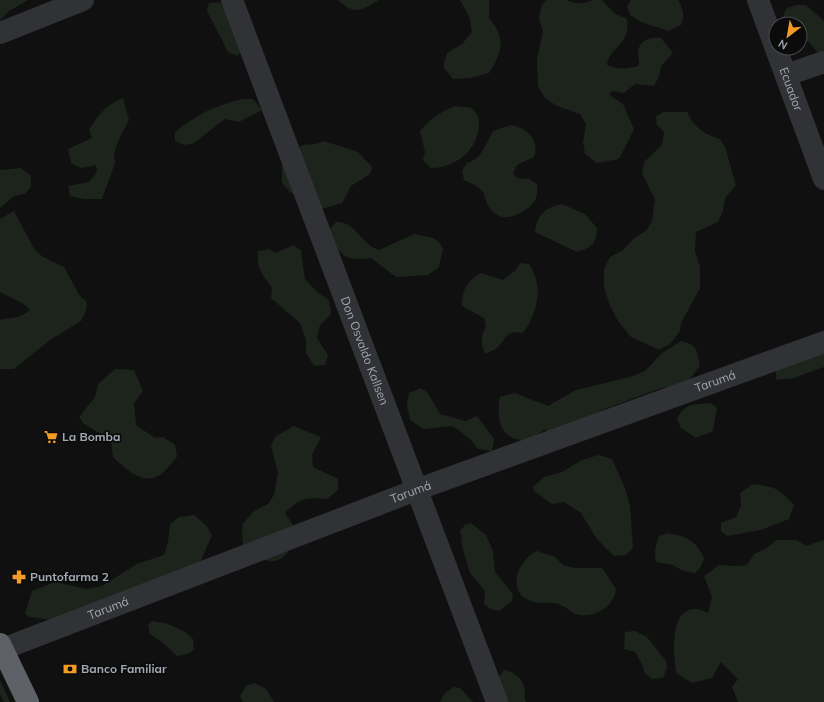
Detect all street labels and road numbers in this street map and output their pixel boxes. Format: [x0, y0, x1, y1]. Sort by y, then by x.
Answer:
street label: Ecuador [776, 65, 806, 114]
street label: Don Osvaldo Kallsen [338, 294, 392, 407]
street label: Tarumá [692, 367, 738, 395]
street label: Tarumá [388, 477, 433, 506]
street label: Tarumá [86, 593, 131, 623]

